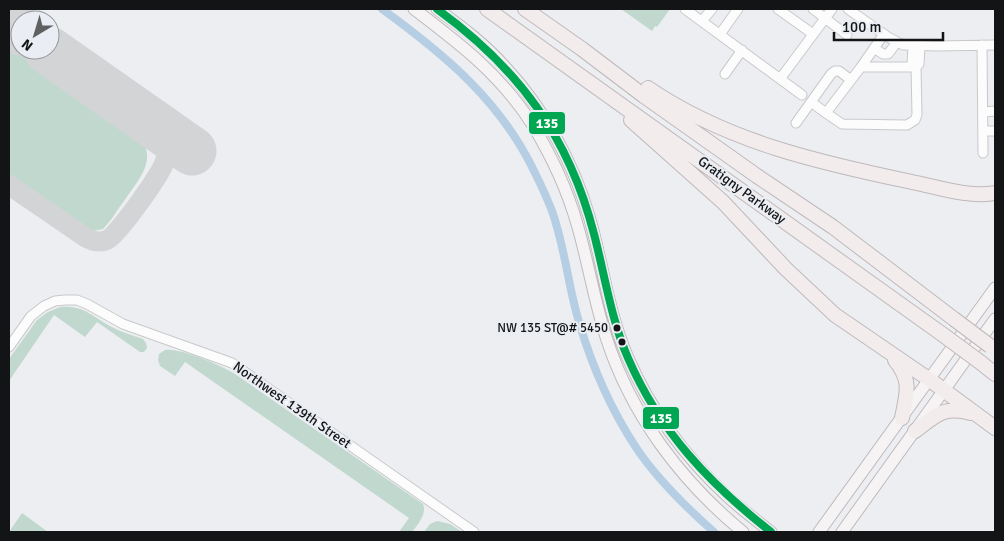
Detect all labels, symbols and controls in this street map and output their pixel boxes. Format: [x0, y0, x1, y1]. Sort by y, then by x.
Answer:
north arrow [10, 10, 60, 60]
scale bar [834, 10, 943, 42]
text: 100 m [842, 18, 882, 36]
text: N [18, 35, 36, 55]
line badge: 135 [528, 111, 566, 135]
text: 135 [536, 115, 558, 132]
street label: Gratigny Parkway [695, 152, 790, 228]
place label: NW 135 ST@# 5450 [497, 320, 608, 336]
marker: NW 135 ST@# 5450 [612, 323, 622, 333]
unlabelled marker [617, 337, 627, 347]
street label: Northwest 139th Street [230, 358, 354, 452]
line badge: 135 [642, 406, 680, 430]
text: 135 [650, 410, 672, 427]

